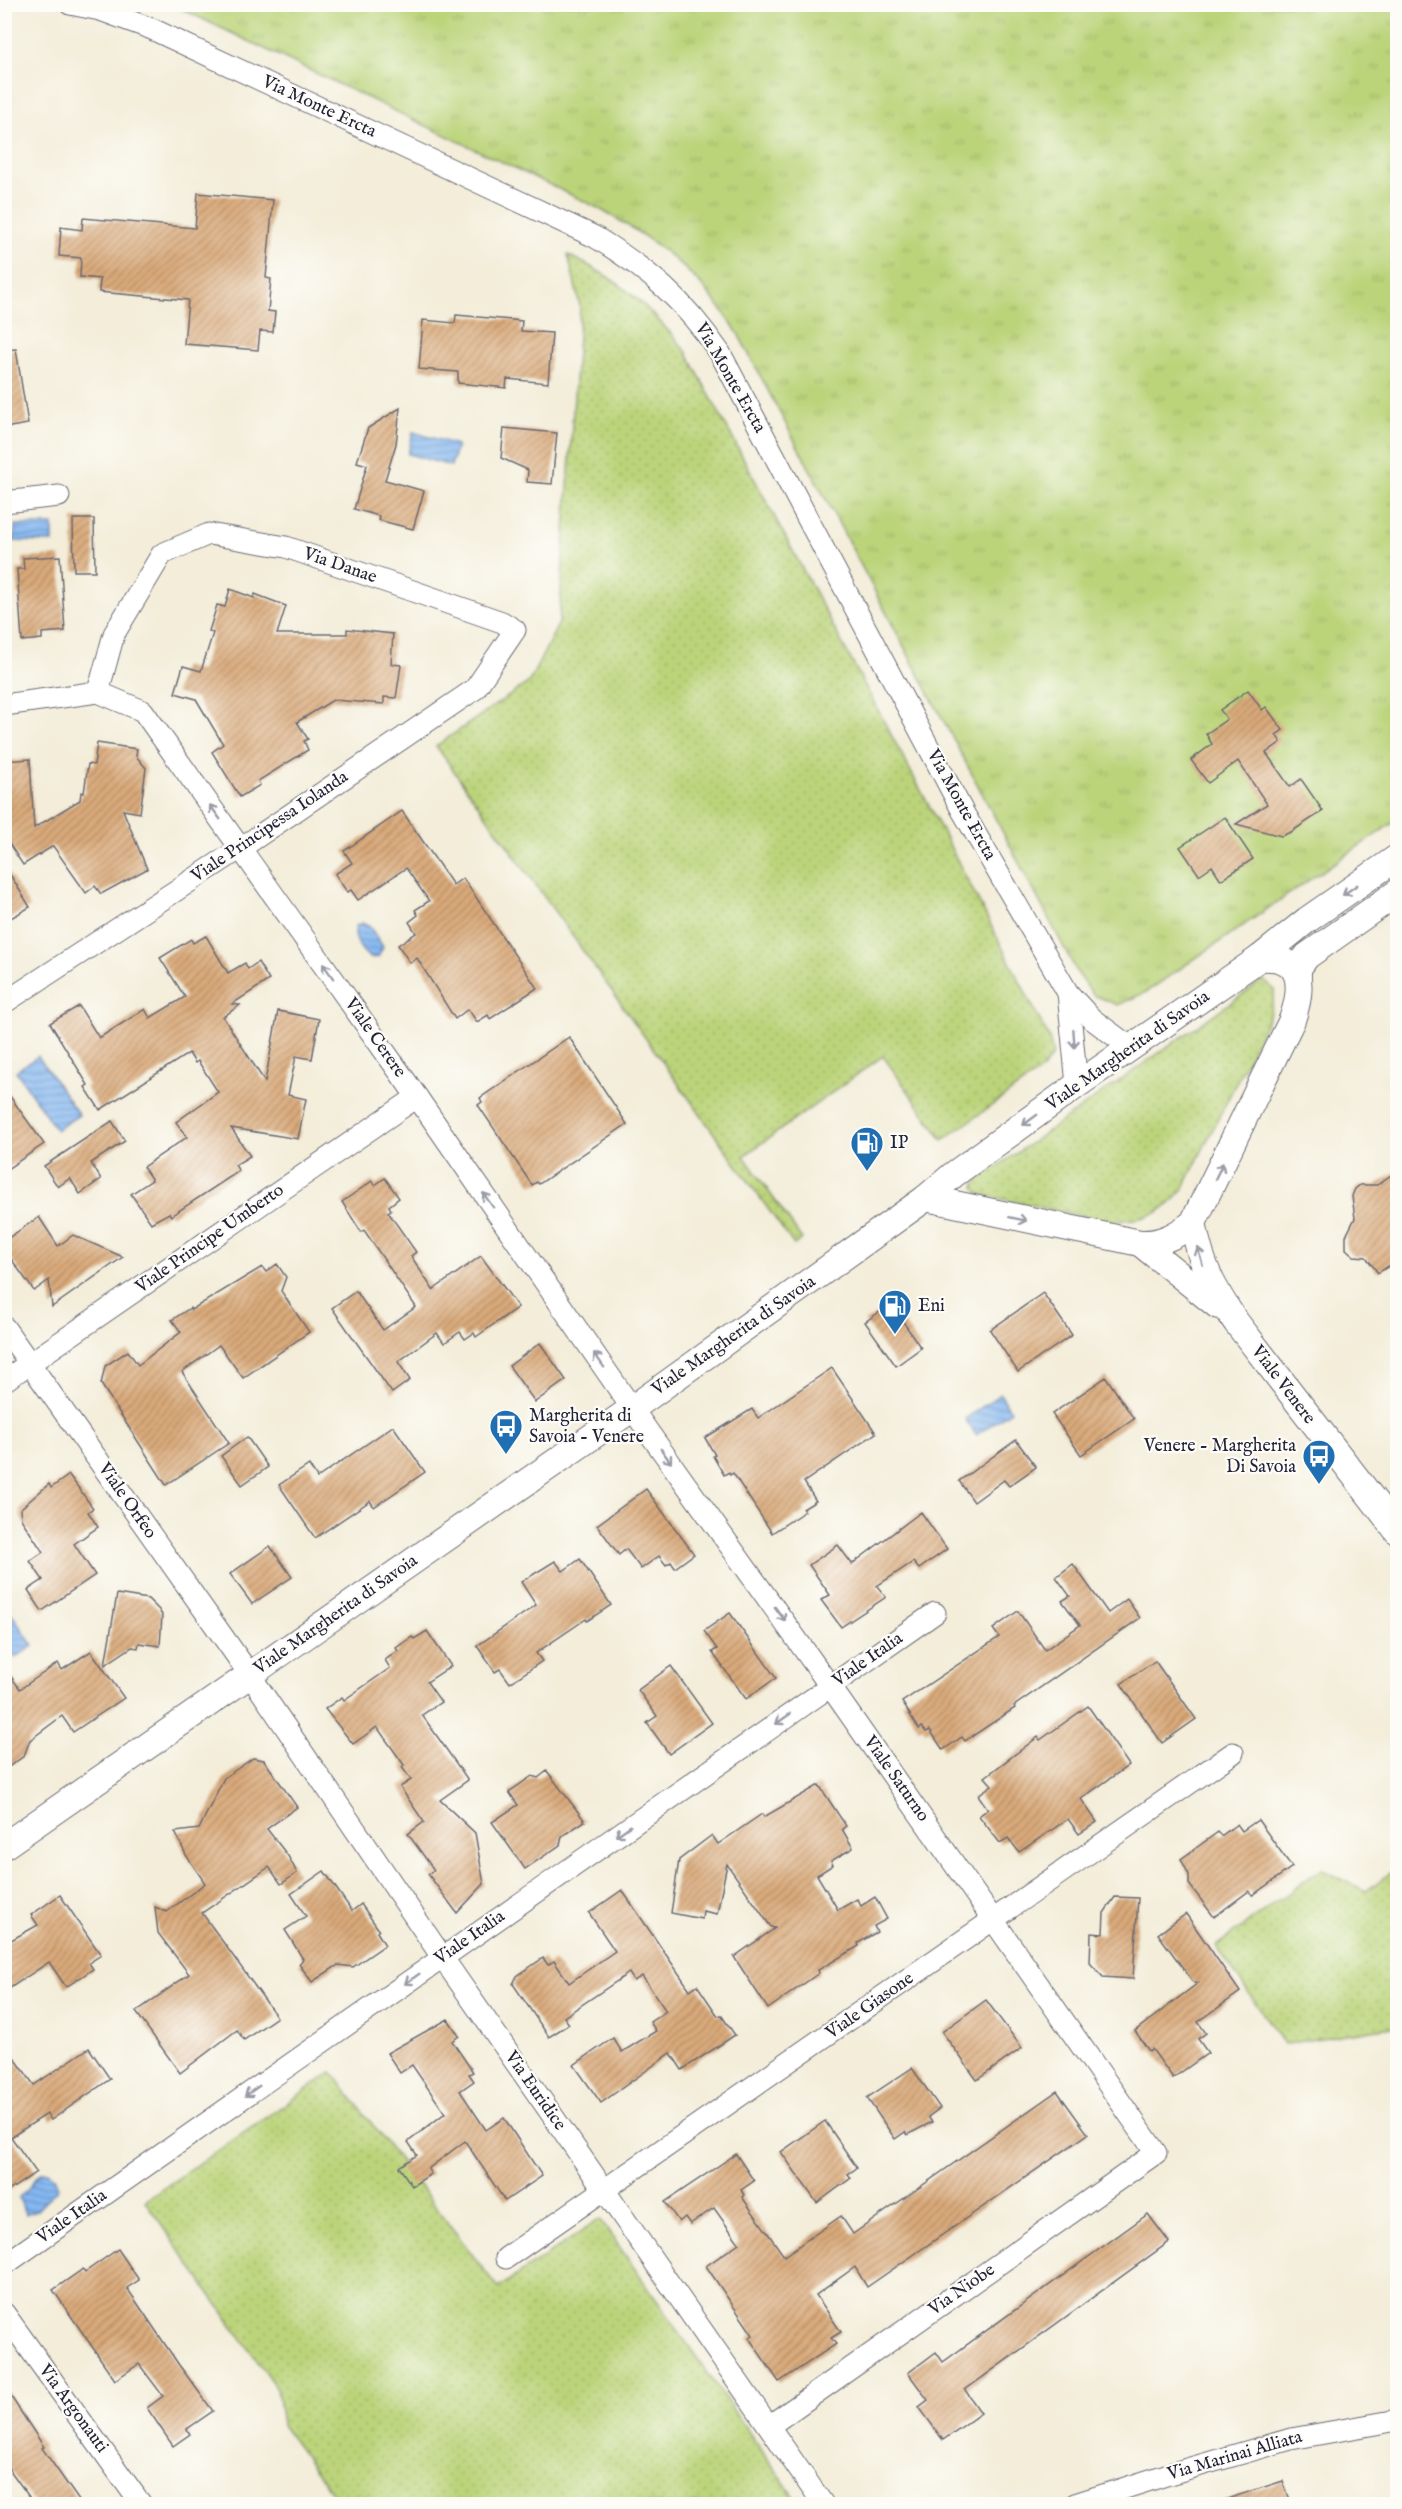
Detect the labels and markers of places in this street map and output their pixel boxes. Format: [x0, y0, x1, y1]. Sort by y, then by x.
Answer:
fuel station icon: IP [849, 1125, 885, 1172]
place label: IP [890, 1132, 908, 1155]
fuel station icon: Eni [877, 1288, 913, 1335]
place label: Eni [918, 1295, 945, 1318]
place label: Margherita di Savoia - Venere [529, 1405, 644, 1449]
bus stop icon: Margherita di Savoia - Venere [488, 1408, 524, 1455]
place label: Venere - Margherita Di Savoia [1143, 1435, 1296, 1479]
bus stop icon: Venere - Margherita Di Savoia [1301, 1438, 1337, 1485]

